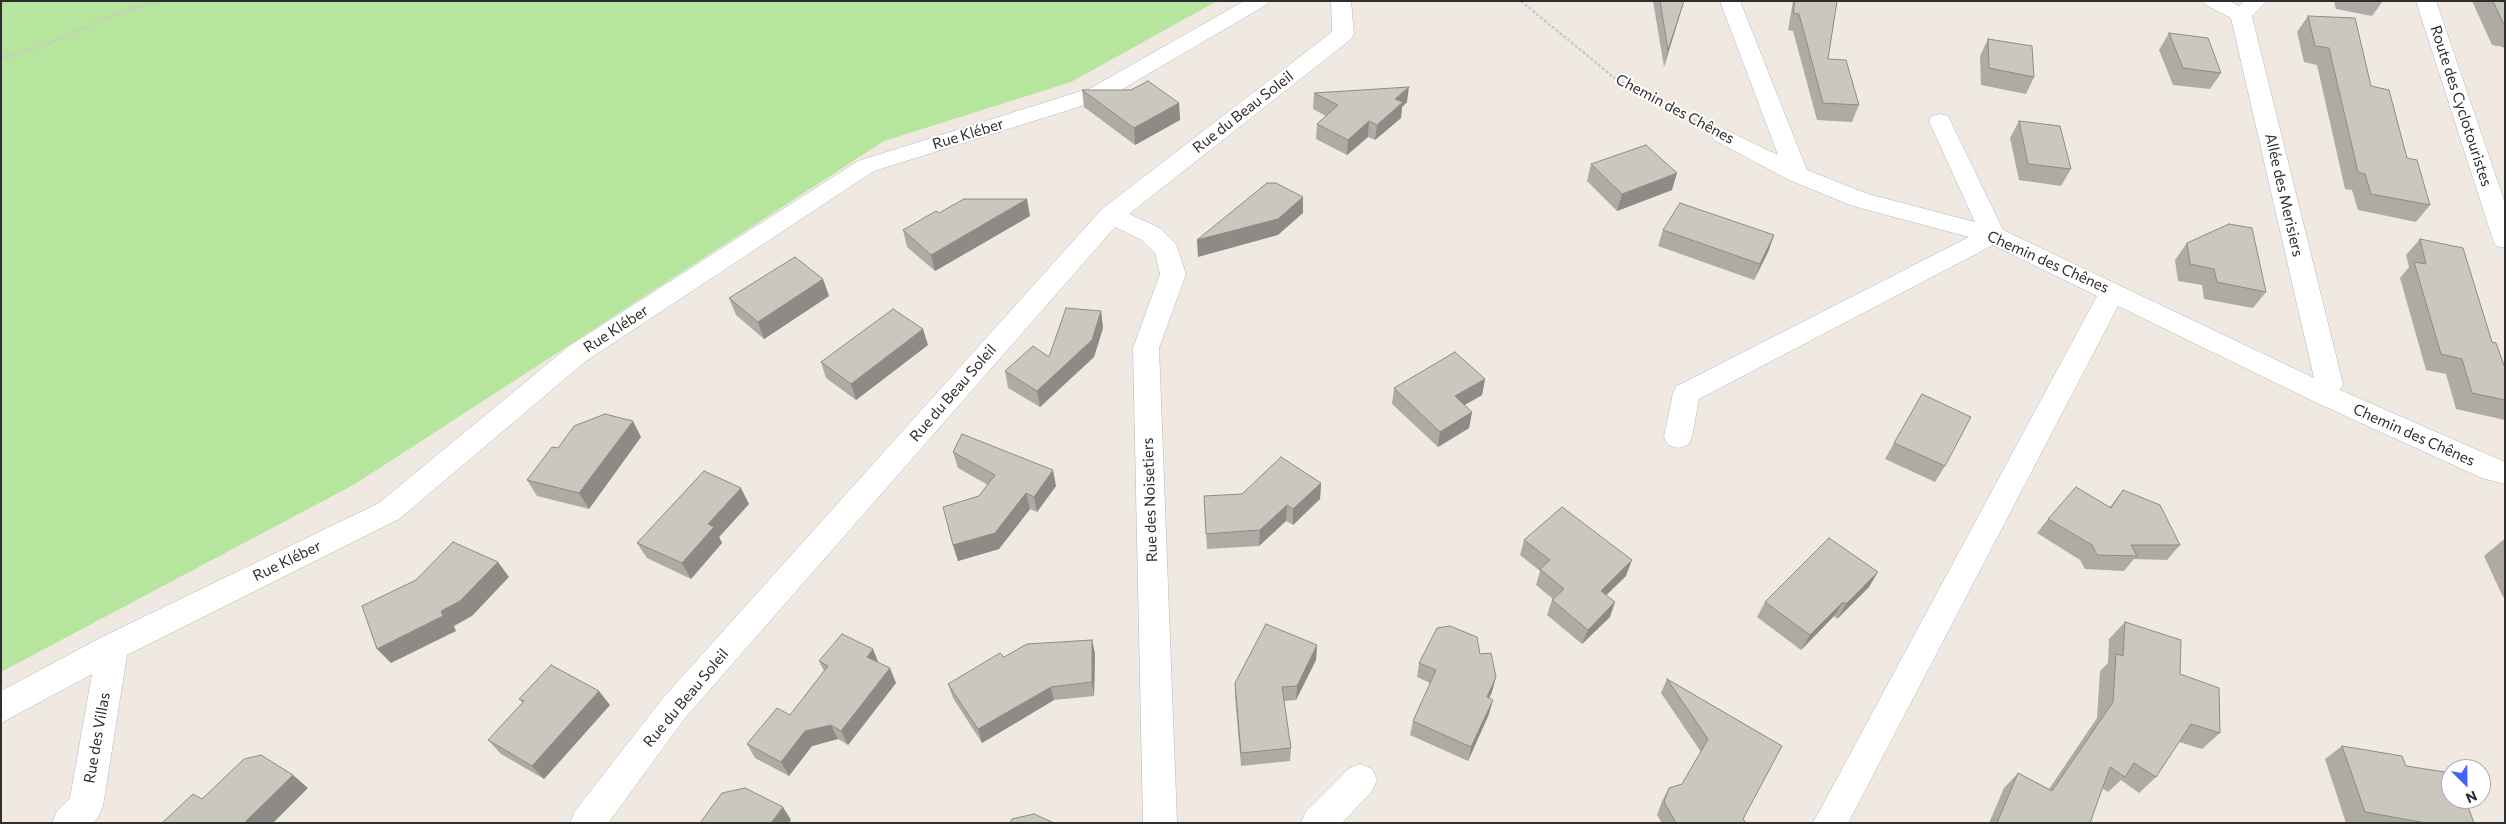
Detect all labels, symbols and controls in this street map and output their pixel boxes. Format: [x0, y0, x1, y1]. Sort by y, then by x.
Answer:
street label: Route des Cyclotouristes [2426, 23, 2496, 189]
street label: Rue du Beau Soleil [1189, 67, 1297, 157]
street label: Chemin des Chênes [1613, 70, 1737, 148]
street label: Rue Kléber [930, 115, 1006, 153]
street label: Allée des Merisiers [2261, 132, 2307, 258]
street label: Chemin des Chênes [1984, 227, 2112, 297]
street label: Rue Kléber [580, 301, 652, 357]
street label: Rue du Beau Soleil [906, 341, 1000, 445]
street label: Chemin des Chênes [2350, 400, 2478, 470]
street label: Rue des Noisetiers [1139, 437, 1161, 563]
street label: Rue Kléber [250, 537, 324, 585]
street label: Rue du Beau Soleil [640, 645, 732, 751]
street label: Rue des Villas [80, 691, 114, 785]
north arrow [2441, 759, 2491, 809]
text: N [2464, 787, 2480, 807]

